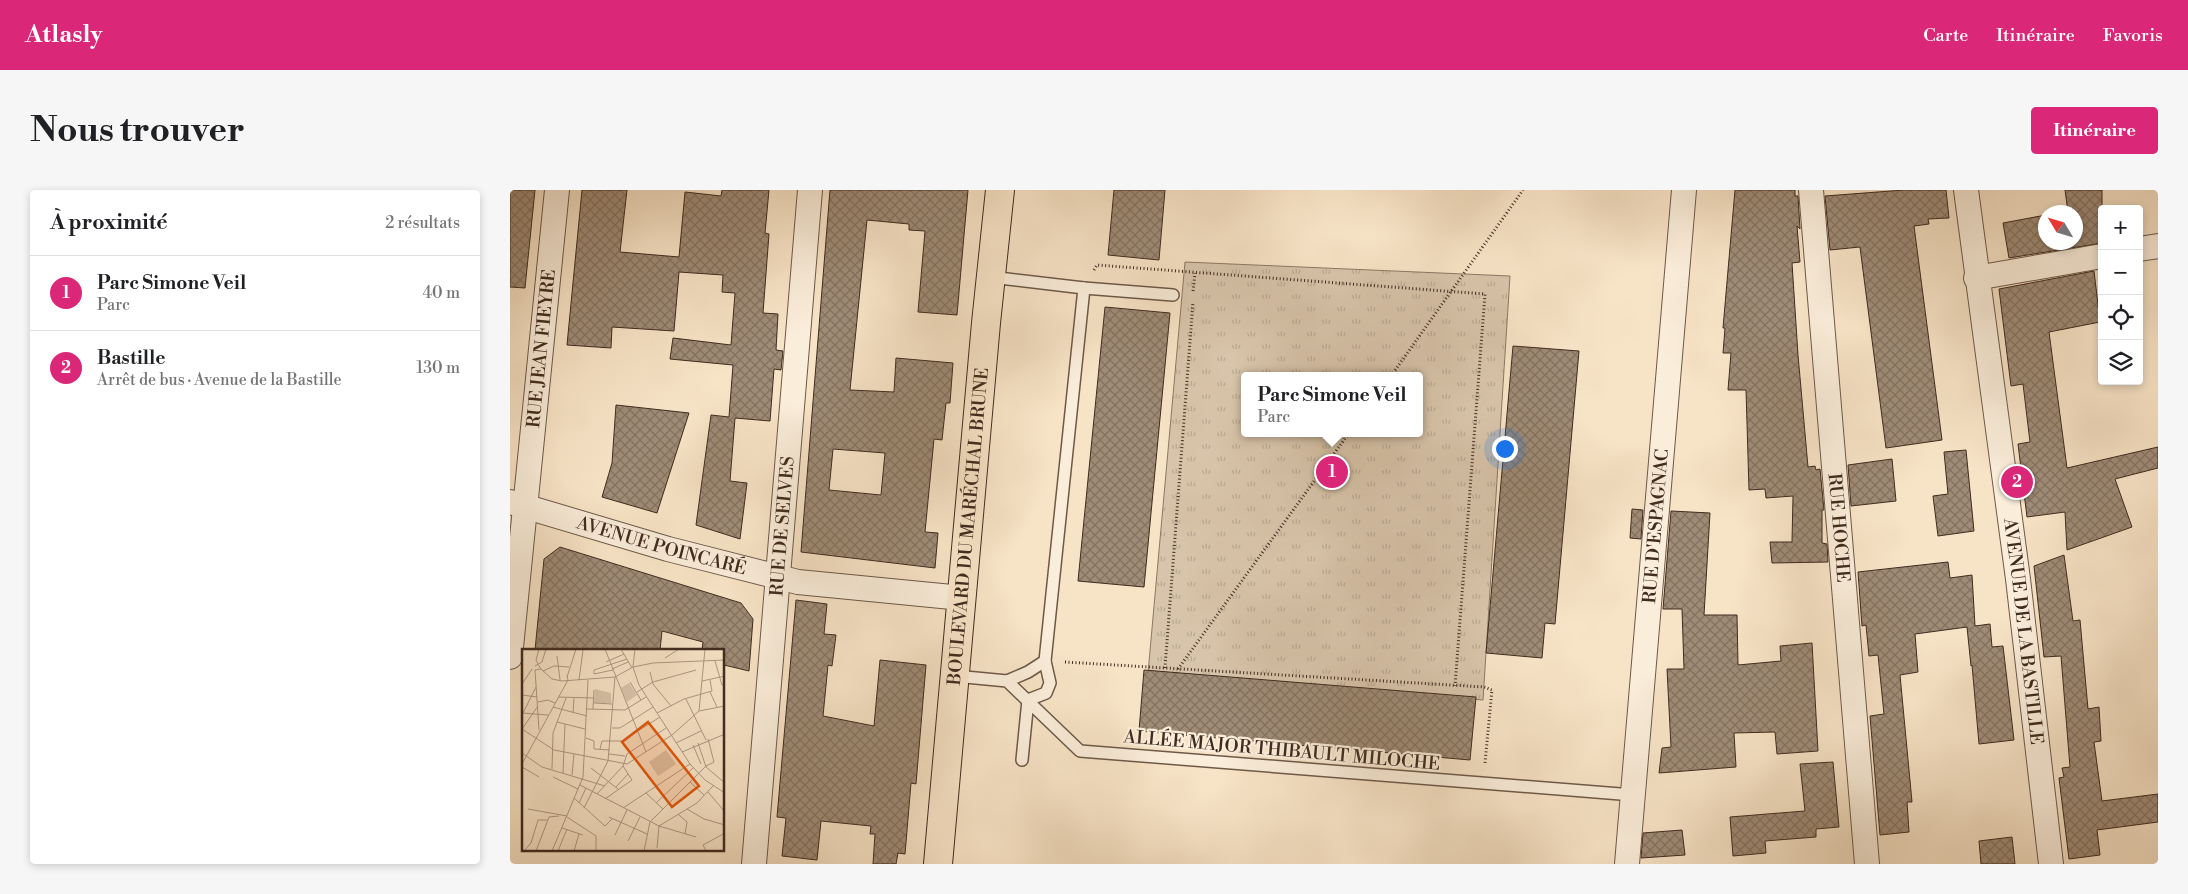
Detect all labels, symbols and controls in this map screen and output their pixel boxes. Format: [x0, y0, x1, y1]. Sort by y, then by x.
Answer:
text: Atlasly [25, 20, 102, 50]
text: Carte [1923, 24, 1968, 47]
text: Itinéraire [1996, 24, 2075, 47]
text: Favoris [2103, 24, 2163, 47]
button: Itinéraire [2031, 107, 2158, 154]
text: Nous trouver [30, 109, 245, 152]
north arrow [2038, 205, 2083, 250]
map controls [2098, 205, 2143, 385]
button: + [2098, 205, 2143, 250]
text: À proximité [50, 210, 167, 236]
text: 2 résultats [385, 213, 460, 233]
button: − [2098, 250, 2143, 295]
street label: RUE JEAN FIEYRE [522, 268, 561, 429]
text: Parc Simone Veil [97, 271, 246, 295]
text: 1 [62, 283, 70, 303]
text: 40 m [423, 283, 460, 303]
text: Parc [97, 295, 130, 315]
button: locate [2098, 295, 2143, 340]
button: layers [2098, 340, 2143, 385]
text: Bastille [97, 346, 165, 370]
text: 2 [61, 358, 71, 378]
text: 130 m [416, 358, 460, 378]
street label: BOULEVARD DU MARÉCHAL BRUNE [943, 366, 994, 687]
text: Arrêt de bus · Avenue de la Bastille [97, 370, 342, 390]
popup [1241, 372, 1423, 437]
text: Parc Simone Veil [1257, 383, 1407, 407]
text: Parc [1257, 407, 1290, 427]
your location [1492, 436, 1518, 462]
street label: RUE D'ESPAGNAC [1638, 448, 1674, 604]
pin: 1 [1316, 453, 1348, 491]
street label: RUE DE SELVES [765, 455, 800, 597]
pin: 2 [2001, 463, 2033, 501]
street label: RUE HOCHE [1823, 472, 1855, 583]
street label: AVENUE POINCARÉ [573, 511, 749, 580]
street label: AVENUE DE LA BASTILLE [1998, 516, 2048, 746]
inset map [522, 649, 725, 852]
street label: ALLÉE MAJOR THIBAULT MILOCHE [1122, 725, 1441, 776]

